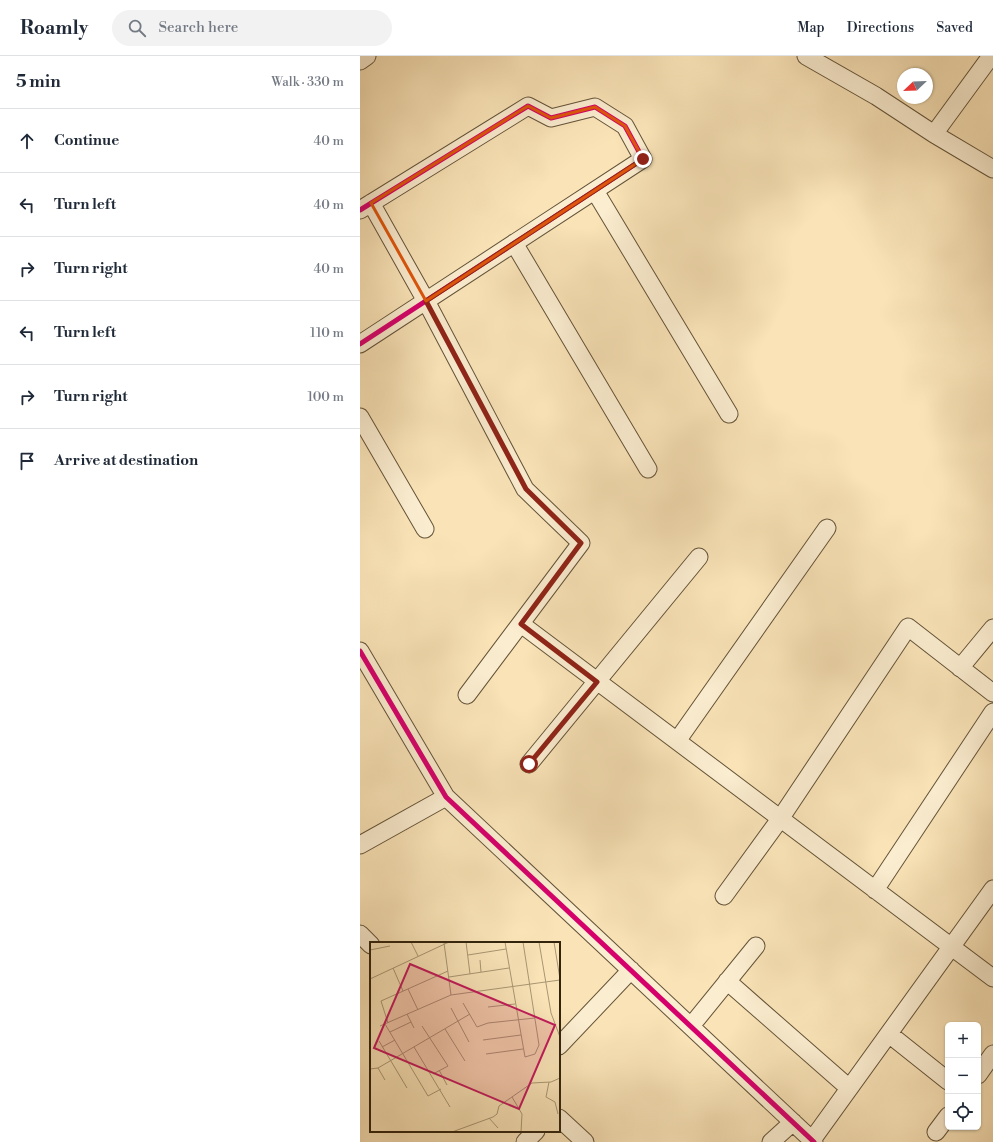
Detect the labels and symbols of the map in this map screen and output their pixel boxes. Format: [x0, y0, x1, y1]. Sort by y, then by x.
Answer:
north arrow [897, 68, 933, 104]
route end [634, 150, 652, 168]
route start [520, 755, 538, 773]
inset map [370, 942, 560, 1132]

